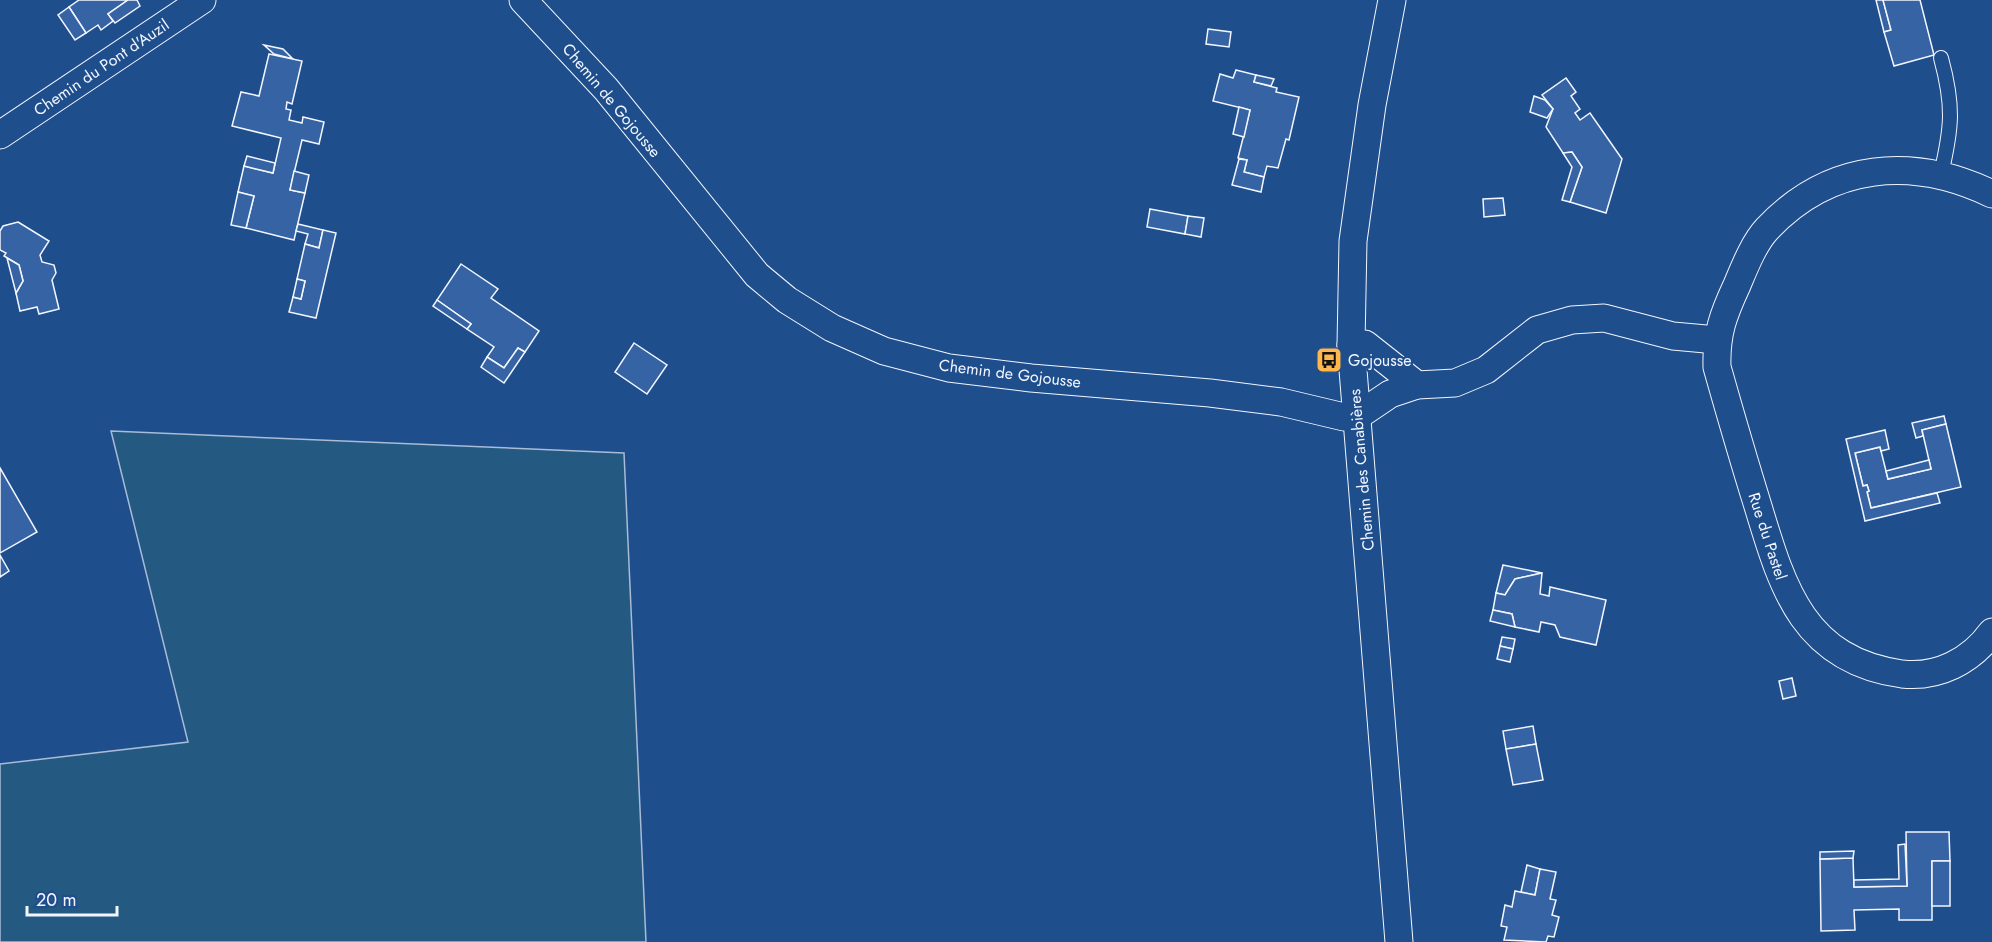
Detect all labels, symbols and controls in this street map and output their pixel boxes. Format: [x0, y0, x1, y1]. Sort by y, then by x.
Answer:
street label: Chemin du Pont d'Auzil [29, 13, 174, 121]
street label: Chemin de Gojousse [557, 38, 666, 162]
bus stop icon: Gojousse [1314, 345, 1344, 375]
place label: Gojousse [1348, 349, 1411, 372]
street label: Chemin de Gojousse [938, 353, 1082, 394]
street label: Chemin des Canabières [1343, 388, 1380, 552]
street label: Rue du Pastel [1743, 489, 1793, 583]
scale bar [27, 879, 117, 917]
text: 20 m [36, 887, 76, 913]

